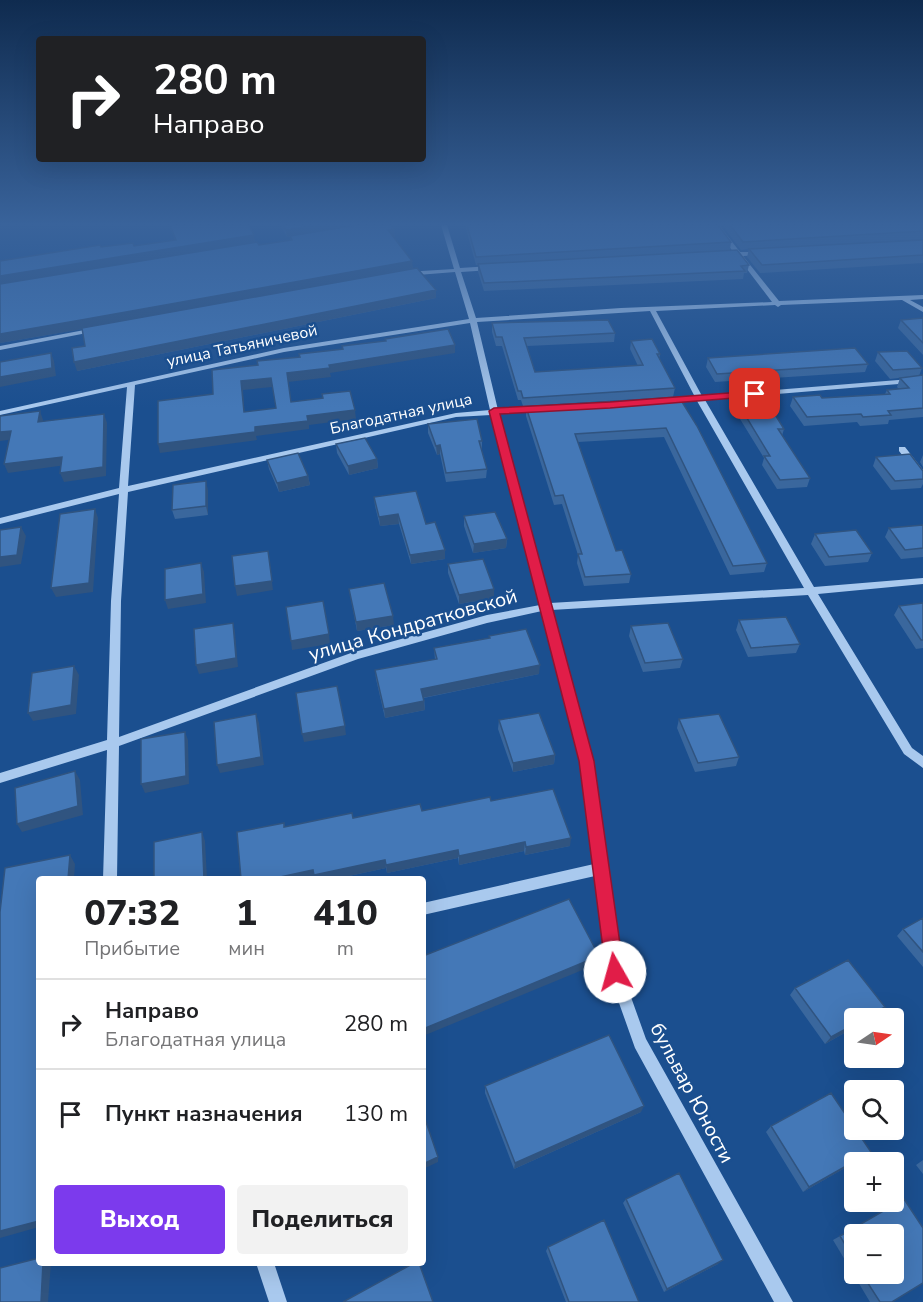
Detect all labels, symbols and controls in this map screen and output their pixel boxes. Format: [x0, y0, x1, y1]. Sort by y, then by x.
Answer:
text: 280 m [153, 52, 277, 109]
icon: right [54, 60, 132, 138]
text: Направо [153, 106, 264, 143]
street label: улица Татьяничевой [165, 319, 319, 373]
pin [729, 368, 780, 419]
icon: arrive [738, 377, 771, 410]
street label: Благодатная улица [328, 388, 474, 440]
street label: улица Кондратковской [306, 582, 520, 668]
text: 07:32 [84, 889, 180, 938]
text: 1 [236, 889, 257, 938]
text: 410 [313, 889, 378, 938]
text: Прибытие [84, 935, 180, 962]
text: мин [228, 935, 265, 962]
text: m [337, 935, 354, 962]
position arrow [583, 940, 647, 1004]
text: Направо [105, 996, 199, 1026]
icon: right [54, 1008, 87, 1041]
north arrow [844, 1008, 904, 1068]
map controls [844, 1008, 904, 1284]
text: 280 m [344, 1009, 408, 1039]
street label: бульвар Юности [644, 1018, 740, 1168]
text: Благодатная улица [105, 1026, 286, 1053]
button: search [844, 1080, 904, 1140]
icon: arrive [54, 1098, 87, 1131]
text: Пункт назначения [105, 1099, 303, 1129]
text: 130 m [344, 1099, 408, 1129]
button: + [844, 1152, 904, 1212]
button: Выход [54, 1185, 225, 1254]
button: Поделиться [237, 1185, 408, 1254]
button: − [844, 1224, 904, 1284]

